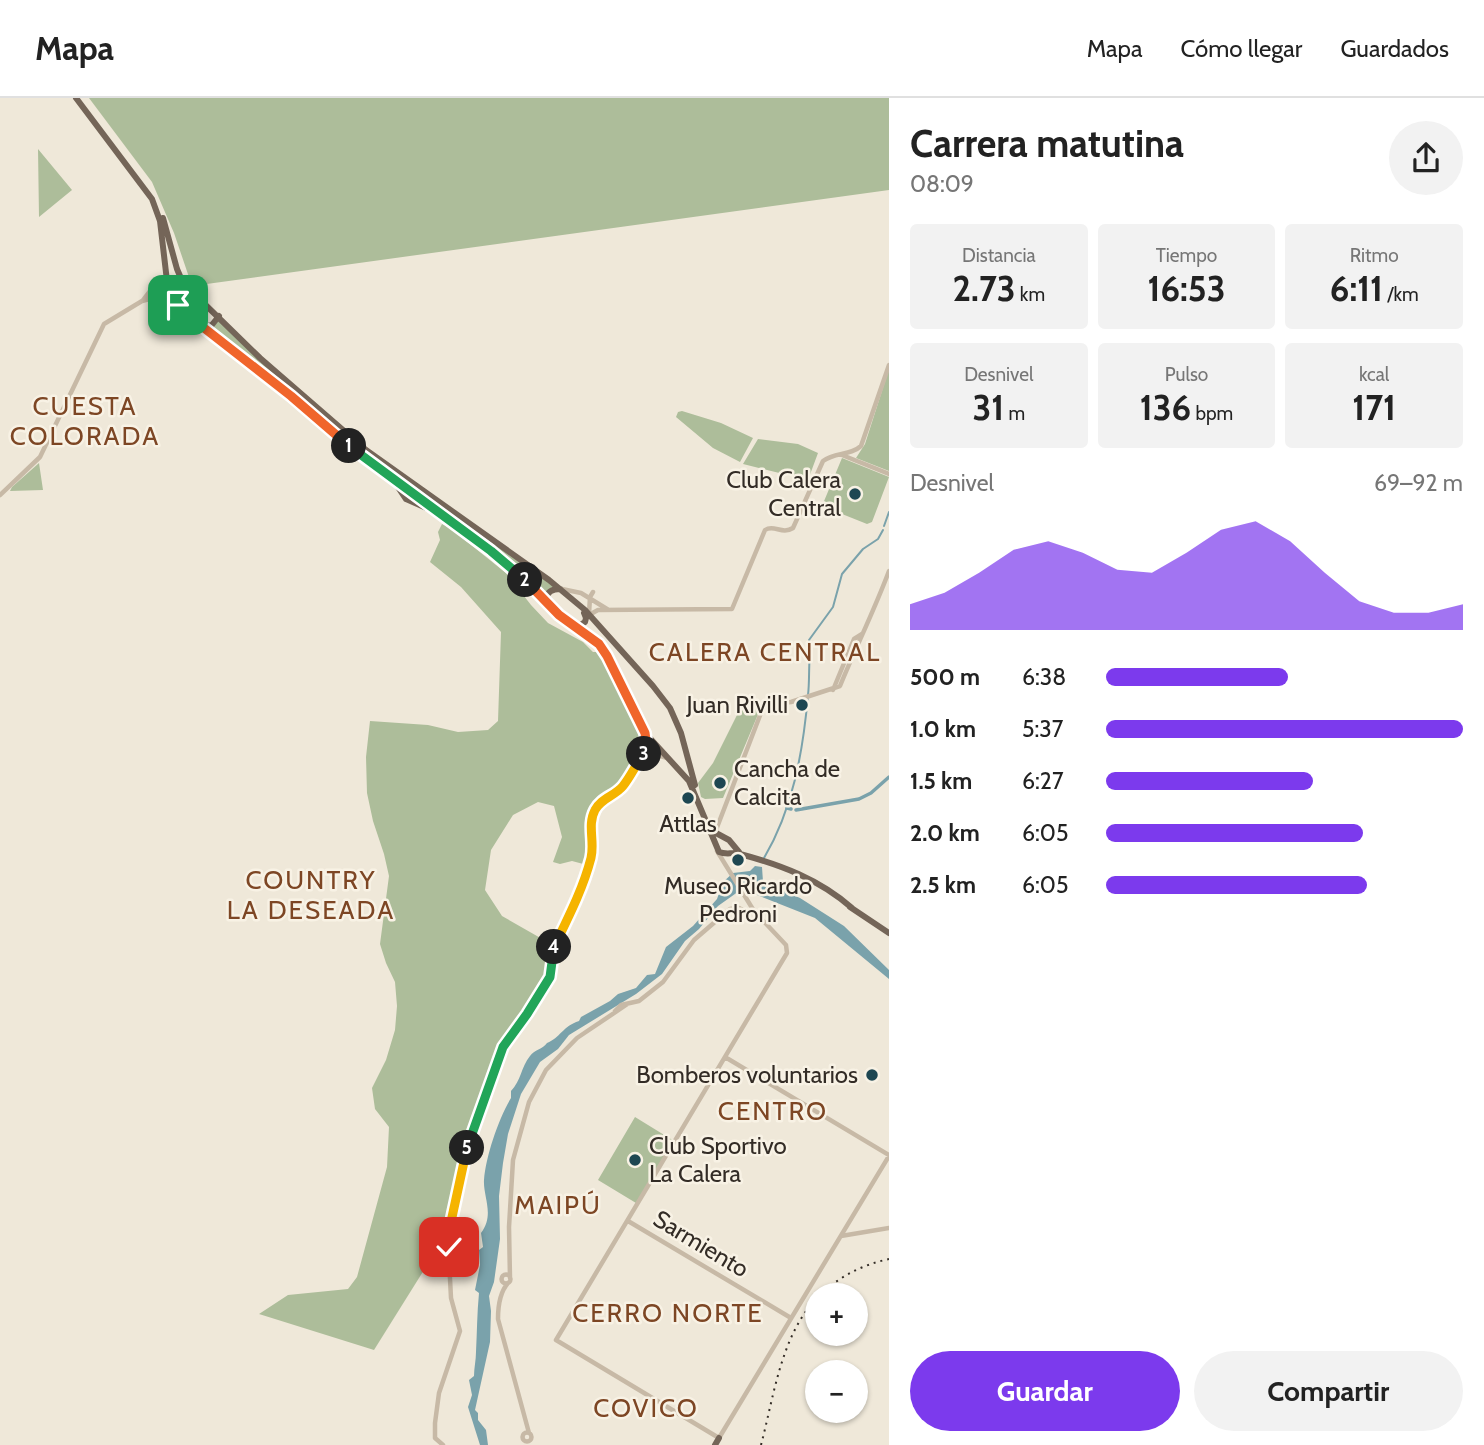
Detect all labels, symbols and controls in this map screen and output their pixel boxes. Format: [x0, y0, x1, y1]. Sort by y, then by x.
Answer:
text: Mapa [35, 28, 114, 68]
text: Mapa [1087, 34, 1143, 63]
text: Cómo llegar [1181, 34, 1302, 63]
text: Guardados [1340, 34, 1449, 63]
text: Carrera matutina [910, 120, 1184, 167]
button: share [1389, 121, 1463, 195]
text: 08:09 [910, 170, 974, 198]
text: Distancia [962, 244, 1036, 267]
text: Tiempo [1156, 244, 1217, 267]
text: Ritmo [1350, 244, 1399, 267]
text: 2.73 [953, 267, 1016, 310]
text: 16:53 [1147, 267, 1226, 310]
text: 6:11 [1330, 267, 1383, 310]
pin [148, 275, 208, 335]
text: km [1016, 283, 1045, 306]
text: /km [1383, 283, 1419, 306]
icon: arrive [159, 286, 197, 324]
text: Desnivel [964, 363, 1034, 386]
text: Pulso [1165, 363, 1208, 386]
text: kcal [1359, 363, 1389, 386]
text: 31 [972, 386, 1004, 429]
text: 136 [1140, 386, 1191, 429]
text: 171 [1352, 386, 1396, 429]
district label: CUESTA COLORADA [10, 390, 160, 452]
text: m [1004, 402, 1025, 425]
text: bpm [1191, 402, 1233, 425]
pin: 1 [332, 428, 366, 464]
text: 1 [345, 434, 352, 457]
place label: Club Calera Central [726, 465, 841, 522]
text: Desnivel [910, 469, 994, 497]
text: 69–92 m [1374, 469, 1463, 497]
marker: Club Calera Central [847, 486, 863, 502]
pin: 2 [508, 562, 542, 598]
text: 2 [519, 568, 530, 591]
district label: CALERA CENTRAL [649, 636, 881, 668]
text: 500 m [910, 663, 980, 691]
text: 6:38 [1022, 663, 1066, 691]
place label: Juan Rivilli [686, 690, 788, 719]
marker: Juan Rivilli [794, 697, 810, 713]
text: 1.0 km [910, 715, 976, 743]
text: 5:37 [1022, 715, 1063, 743]
pin: 3 [626, 736, 662, 772]
text: 3 [638, 742, 649, 765]
place label: Cancha de Calcita [734, 754, 840, 811]
text: 1.5 km [910, 767, 972, 795]
text: 6:27 [1022, 767, 1063, 795]
marker: Cancha de Calcita [712, 775, 728, 791]
marker: Attlas [680, 790, 696, 806]
place label: Attlas [659, 809, 717, 838]
text: 2.0 km [910, 819, 980, 847]
text: 6:05 [1022, 819, 1068, 847]
marker: Museo Ricardo Pedroni [730, 852, 746, 868]
district label: COUNTRY LA DESEADA [227, 864, 395, 926]
place label: Museo Ricardo Pedroni [664, 871, 812, 928]
text: 2.5 km [910, 871, 976, 899]
text: 6:05 [1022, 871, 1068, 899]
pin: 4 [536, 930, 572, 964]
text: 4 [548, 935, 559, 958]
place label: Bomberos voluntarios [636, 1060, 858, 1089]
marker: Bomberos voluntarios [864, 1067, 880, 1083]
district label: CENTRO [718, 1095, 828, 1127]
pin: 5 [449, 1130, 484, 1166]
place label: Club Sportivo La Calera [649, 1131, 787, 1188]
text: 5 [461, 1136, 472, 1159]
marker: Club Sportivo La Calera [627, 1152, 643, 1168]
district label: MAIPÚ [514, 1189, 602, 1221]
street label: Sarmiento [648, 1204, 754, 1283]
pin [419, 1217, 479, 1277]
icon: check [430, 1228, 468, 1266]
map controls [805, 1283, 868, 1423]
button: + [805, 1283, 868, 1346]
district label: CERRO NORTE [572, 1297, 764, 1329]
button: Guardar [910, 1351, 1180, 1431]
button: Compartir [1194, 1351, 1463, 1431]
button: − [805, 1360, 868, 1423]
district label: COVICO [593, 1392, 699, 1424]

